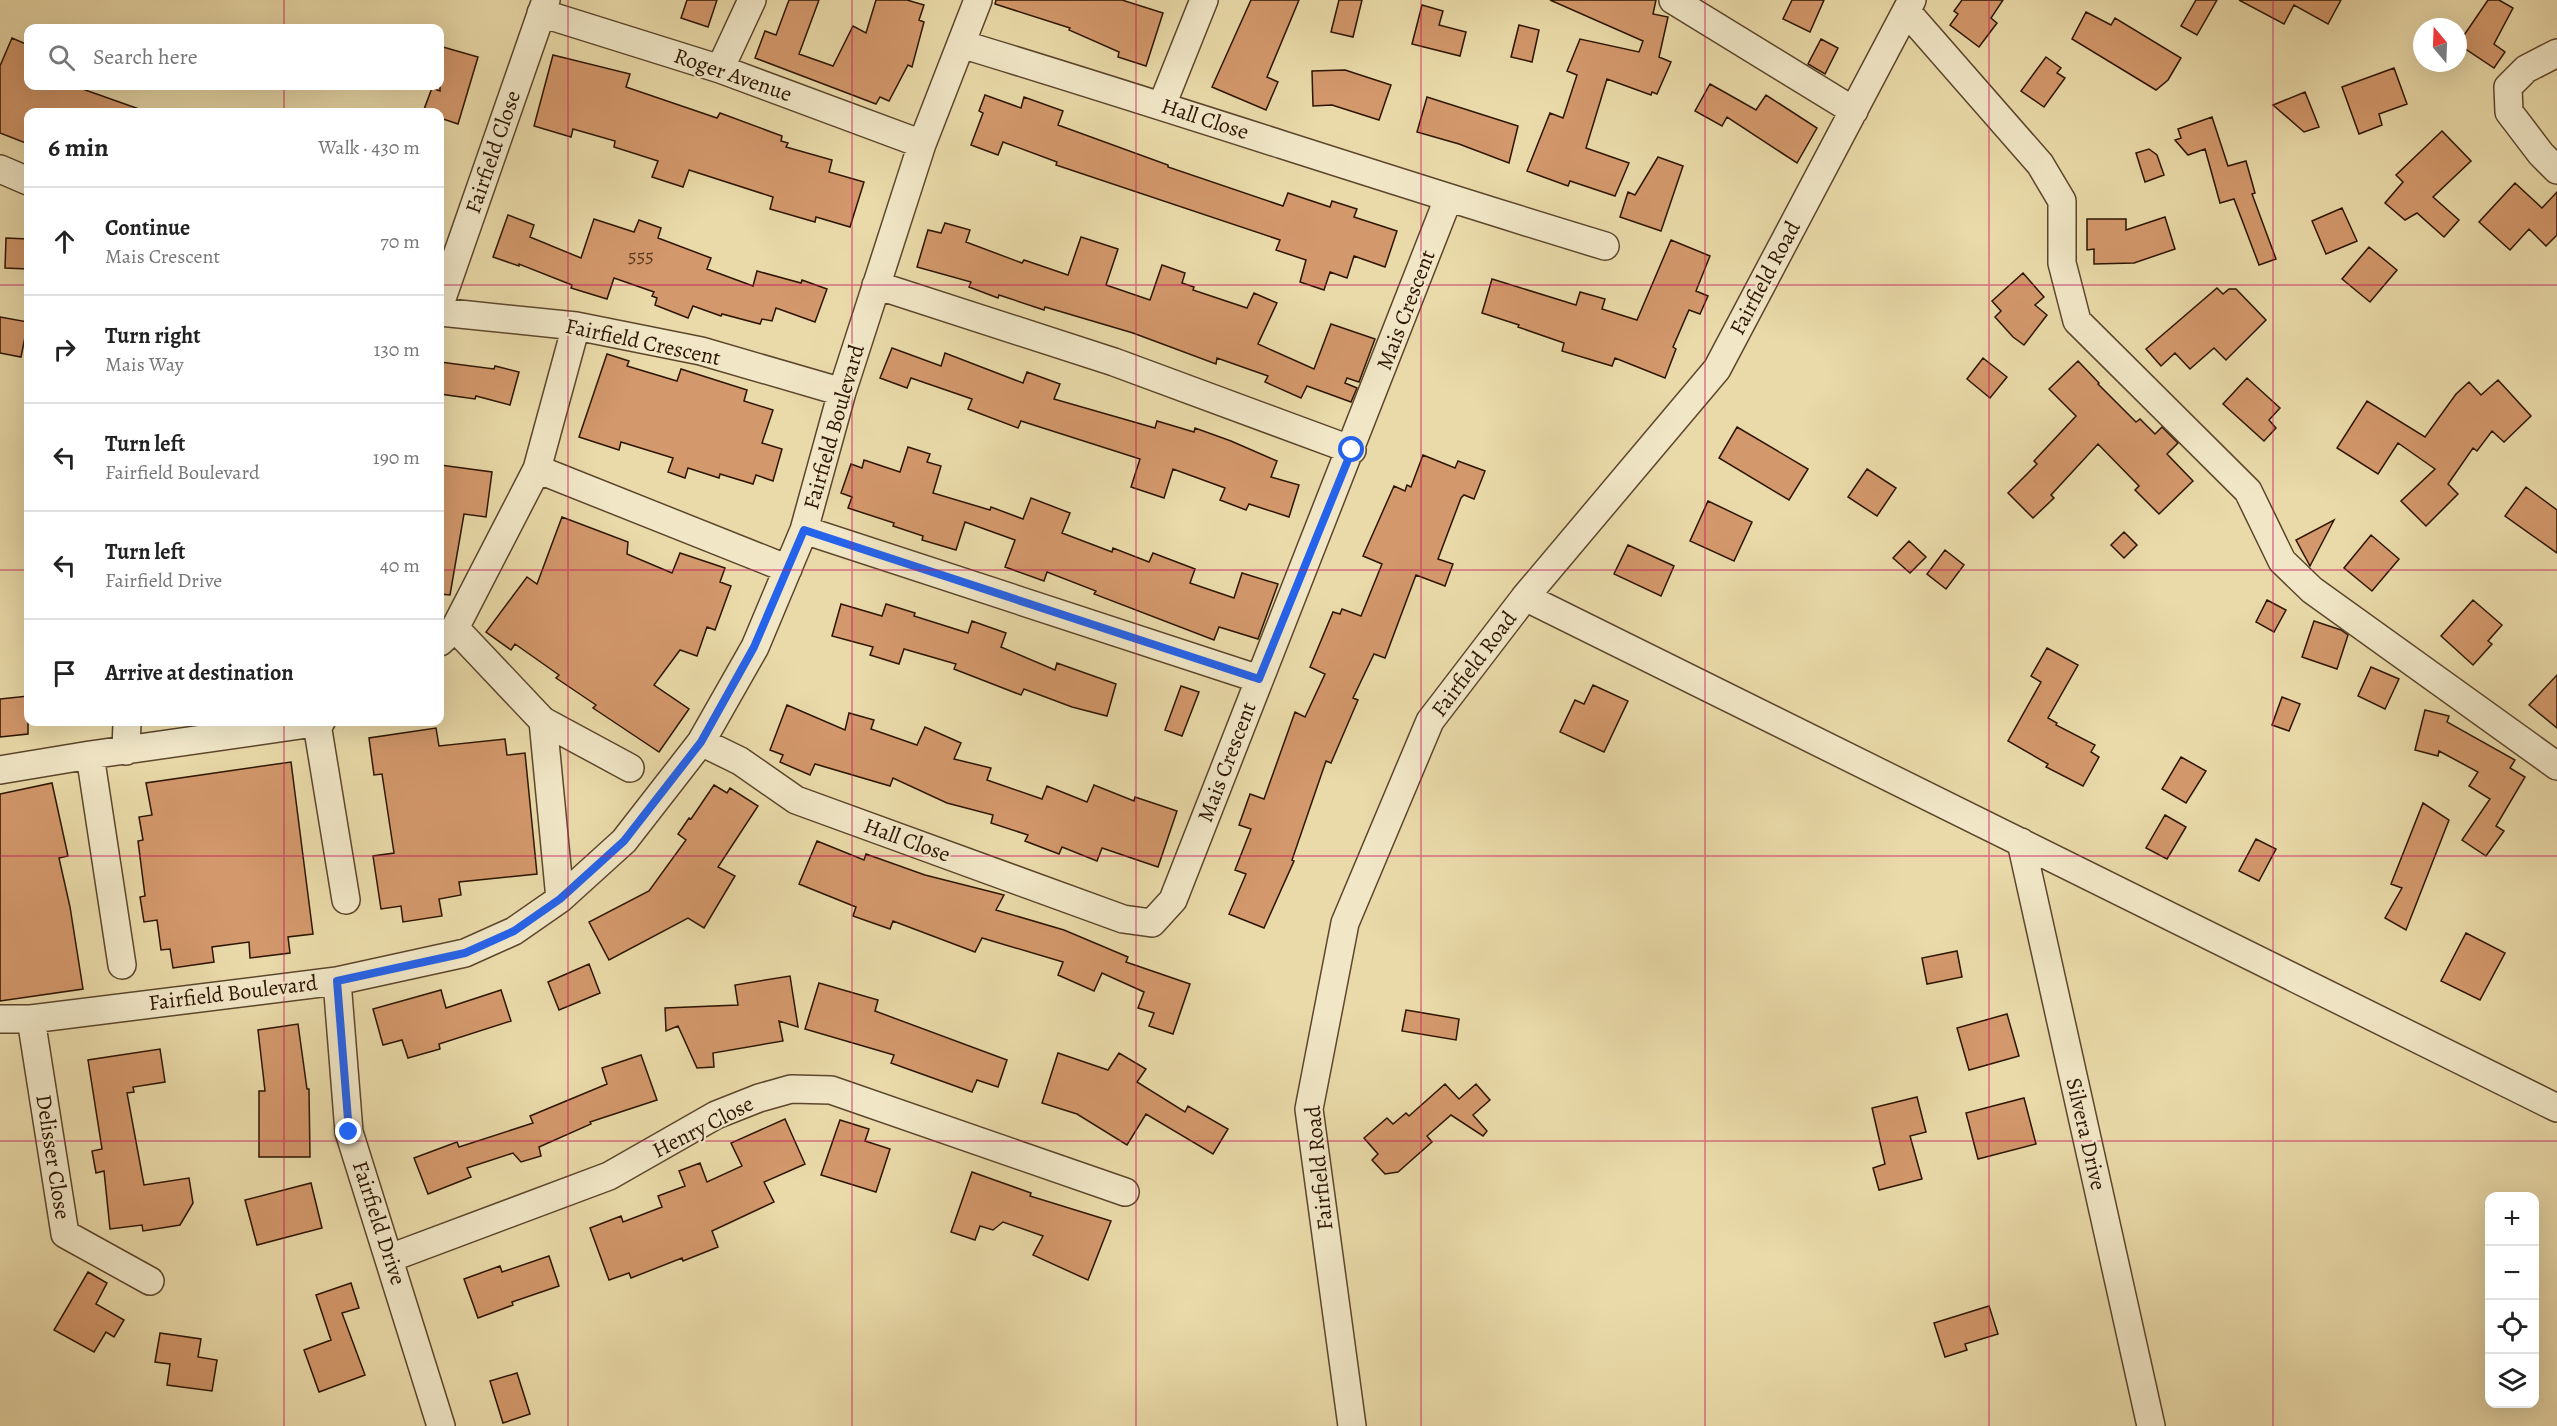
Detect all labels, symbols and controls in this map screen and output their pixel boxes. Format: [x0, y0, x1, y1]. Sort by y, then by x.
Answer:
north arrow [2413, 18, 2467, 72]
search box [24, 24, 444, 90]
icon: search [45, 41, 78, 74]
street label: Roger Avenue [670, 41, 796, 109]
text: Search here [93, 42, 198, 72]
street label: Fairfield Close [458, 86, 528, 218]
street label: Hall Close [1157, 91, 1253, 147]
text: 6 min [48, 130, 109, 165]
text: Walk · 430 m [318, 134, 420, 161]
text: Continue [105, 213, 190, 243]
street label: Fairfield Road [1722, 215, 1808, 340]
icon: ahead [48, 225, 81, 258]
text: 70 m [380, 228, 420, 255]
house number: 555 [628, 242, 654, 269]
text: Mais Crescent [105, 243, 220, 270]
street label: Mais Crescent [1369, 246, 1443, 374]
street label: Fairfield Crescent [563, 311, 723, 373]
text: Turn right [105, 321, 201, 351]
icon: right [48, 333, 81, 366]
text: 130 m [374, 336, 420, 363]
street label: Fairfield Boulevard [796, 341, 872, 513]
text: Mais Way [105, 351, 184, 378]
text: Turn left [105, 429, 185, 459]
route start [1338, 436, 1364, 462]
icon: left [48, 441, 81, 474]
text: 190 m [373, 444, 420, 471]
text: Fairfield Boulevard [105, 459, 260, 486]
text: Turn left [105, 537, 185, 567]
icon: left [48, 549, 81, 582]
text: 40 m [380, 552, 420, 579]
text: Fairfield Drive [105, 567, 222, 594]
street label: Fairfield Road [1424, 605, 1524, 723]
icon: arrive [48, 657, 81, 690]
text: Arrive at destination [105, 658, 294, 688]
street label: Mais Crescent [1190, 698, 1264, 826]
street label: Hall Close [859, 810, 955, 870]
street label: Fairfield Boulevard [147, 968, 319, 1018]
street label: Silvera Drive [2059, 1075, 2113, 1193]
street label: Henry Close [647, 1089, 759, 1165]
street label: Delisser Close [28, 1092, 78, 1222]
street label: Fairfield Road [1298, 1104, 1340, 1232]
route end [335, 1118, 361, 1144]
street label: Fairfield Drive [345, 1157, 413, 1289]
map controls [2485, 1192, 2539, 1408]
button: + [2485, 1192, 2539, 1246]
button: − [2485, 1246, 2539, 1300]
button: locate [2485, 1300, 2539, 1354]
button: layers [2485, 1354, 2539, 1408]

